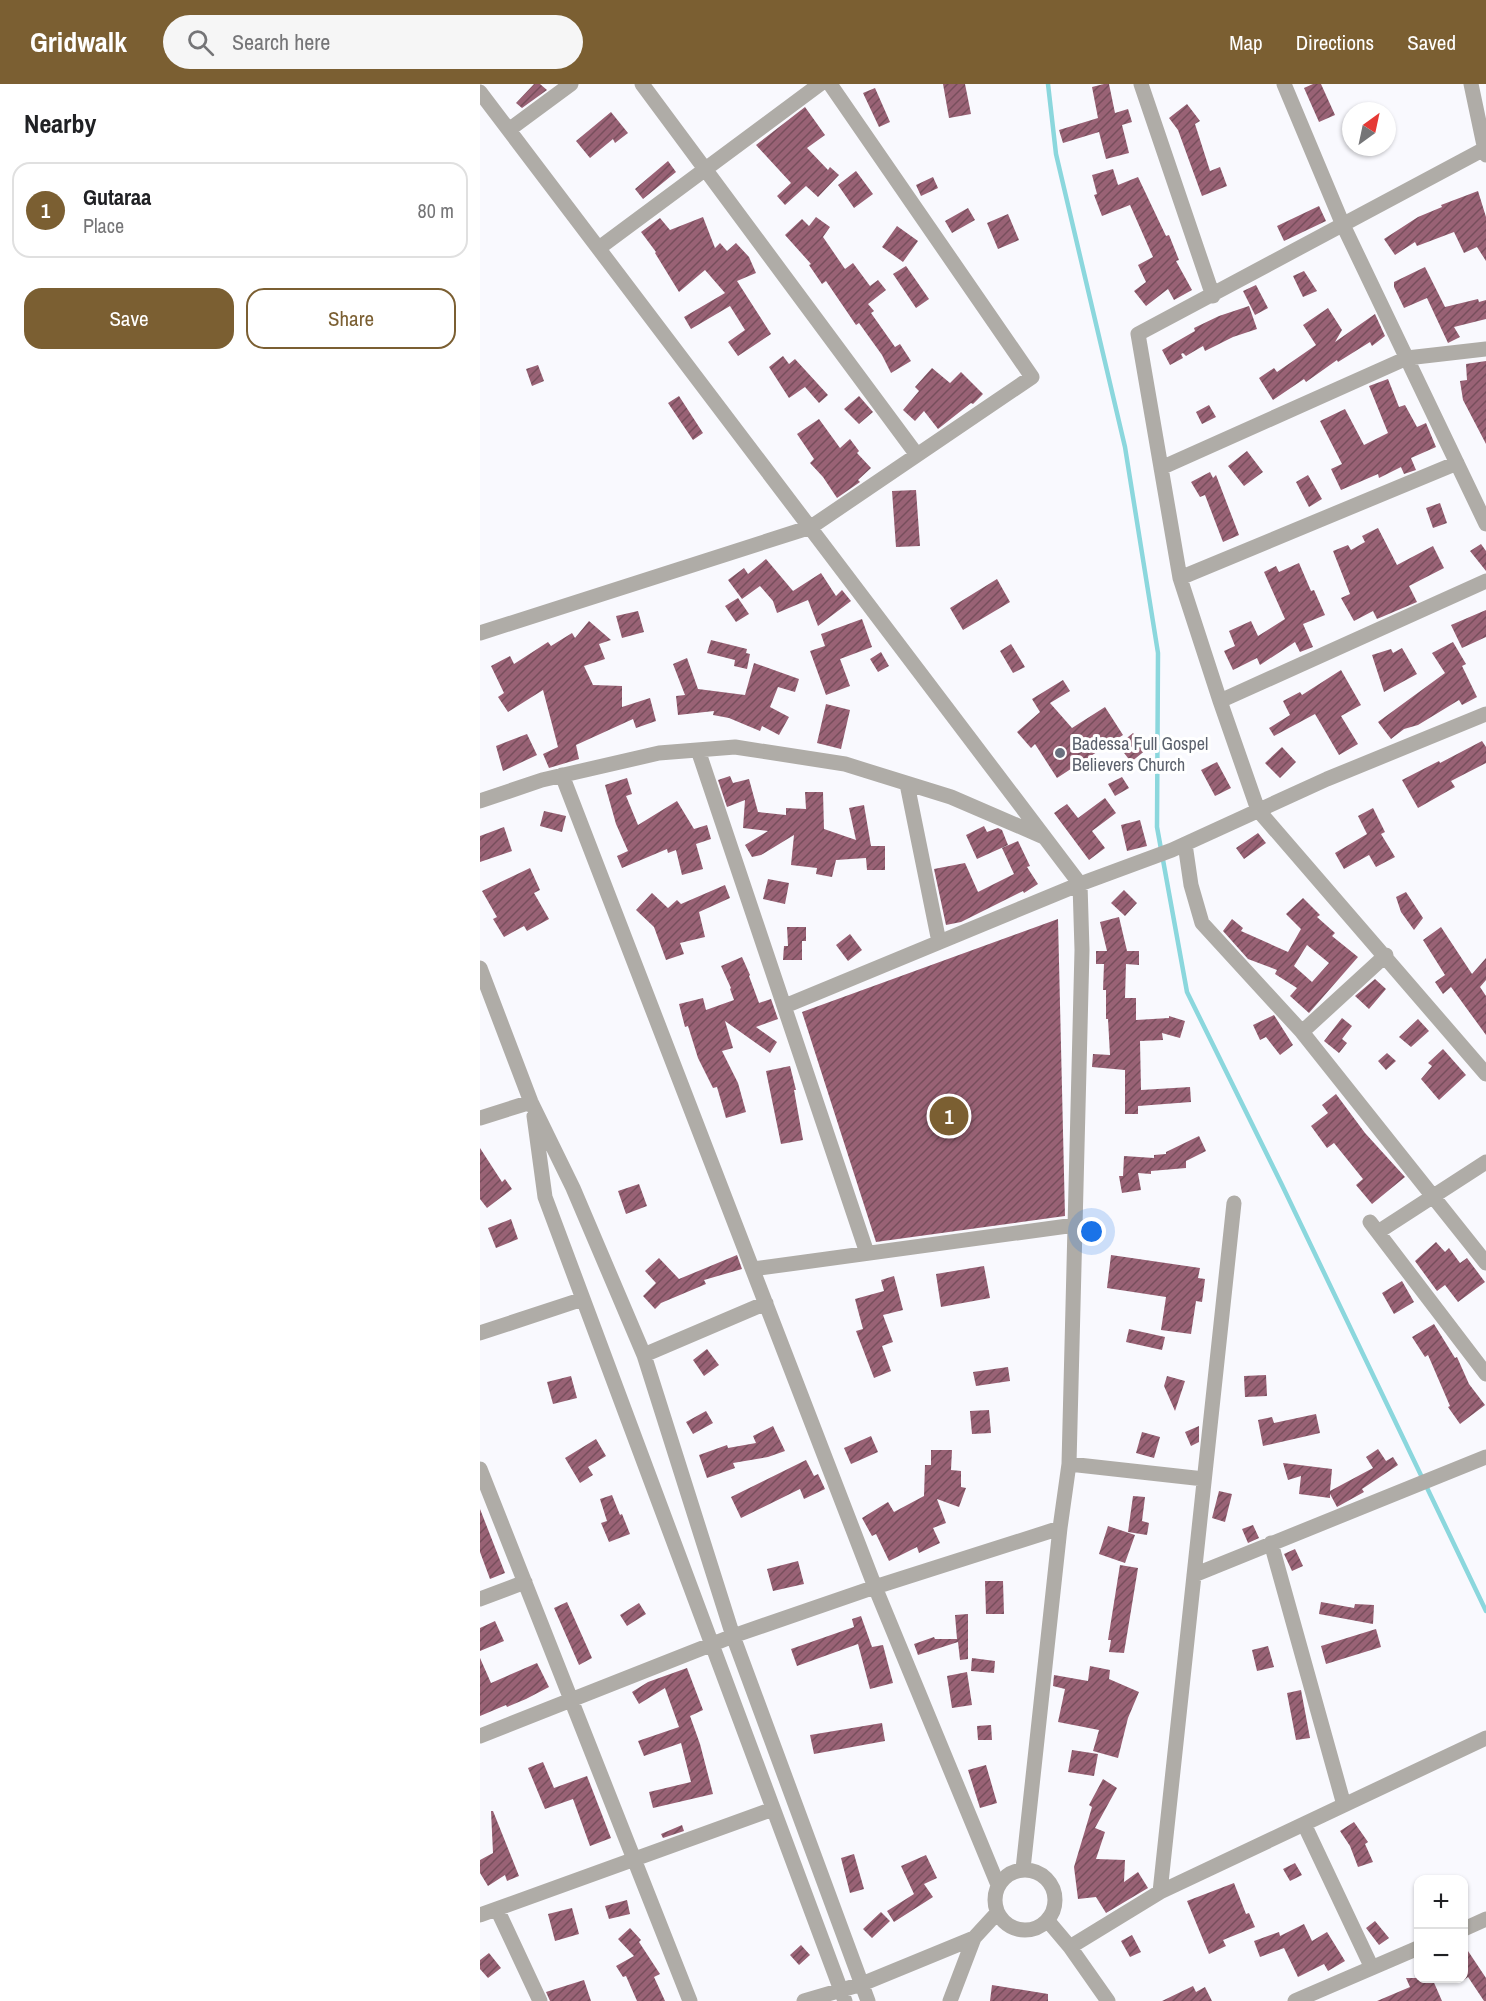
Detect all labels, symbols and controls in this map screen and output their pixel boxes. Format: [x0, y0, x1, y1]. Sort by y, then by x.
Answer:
search box [163, 15, 583, 69]
text: Gridwalk [30, 23, 127, 61]
icon: search [184, 26, 217, 59]
text: Search here [232, 27, 330, 57]
text: Map [1229, 28, 1263, 57]
text: Directions [1296, 28, 1374, 57]
text: Saved [1407, 28, 1456, 57]
north arrow [1342, 102, 1396, 156]
text: Nearby [24, 106, 96, 141]
text: Gutaraa [83, 182, 151, 212]
text: 1 [41, 197, 50, 224]
text: 80 m [418, 197, 454, 224]
text: Place [83, 212, 124, 239]
button: Save [24, 288, 234, 349]
button: Share [246, 288, 456, 349]
place label: Badessa Full Gospel Believers Church [1072, 731, 1208, 777]
marker: Badessa Full Gospel Believers Church [1053, 746, 1067, 760]
pin: 1 [930, 1094, 968, 1138]
your location [1077, 1217, 1106, 1246]
map controls [1414, 1875, 1468, 1983]
button: + [1414, 1875, 1468, 1929]
button: − [1414, 1929, 1468, 1983]

